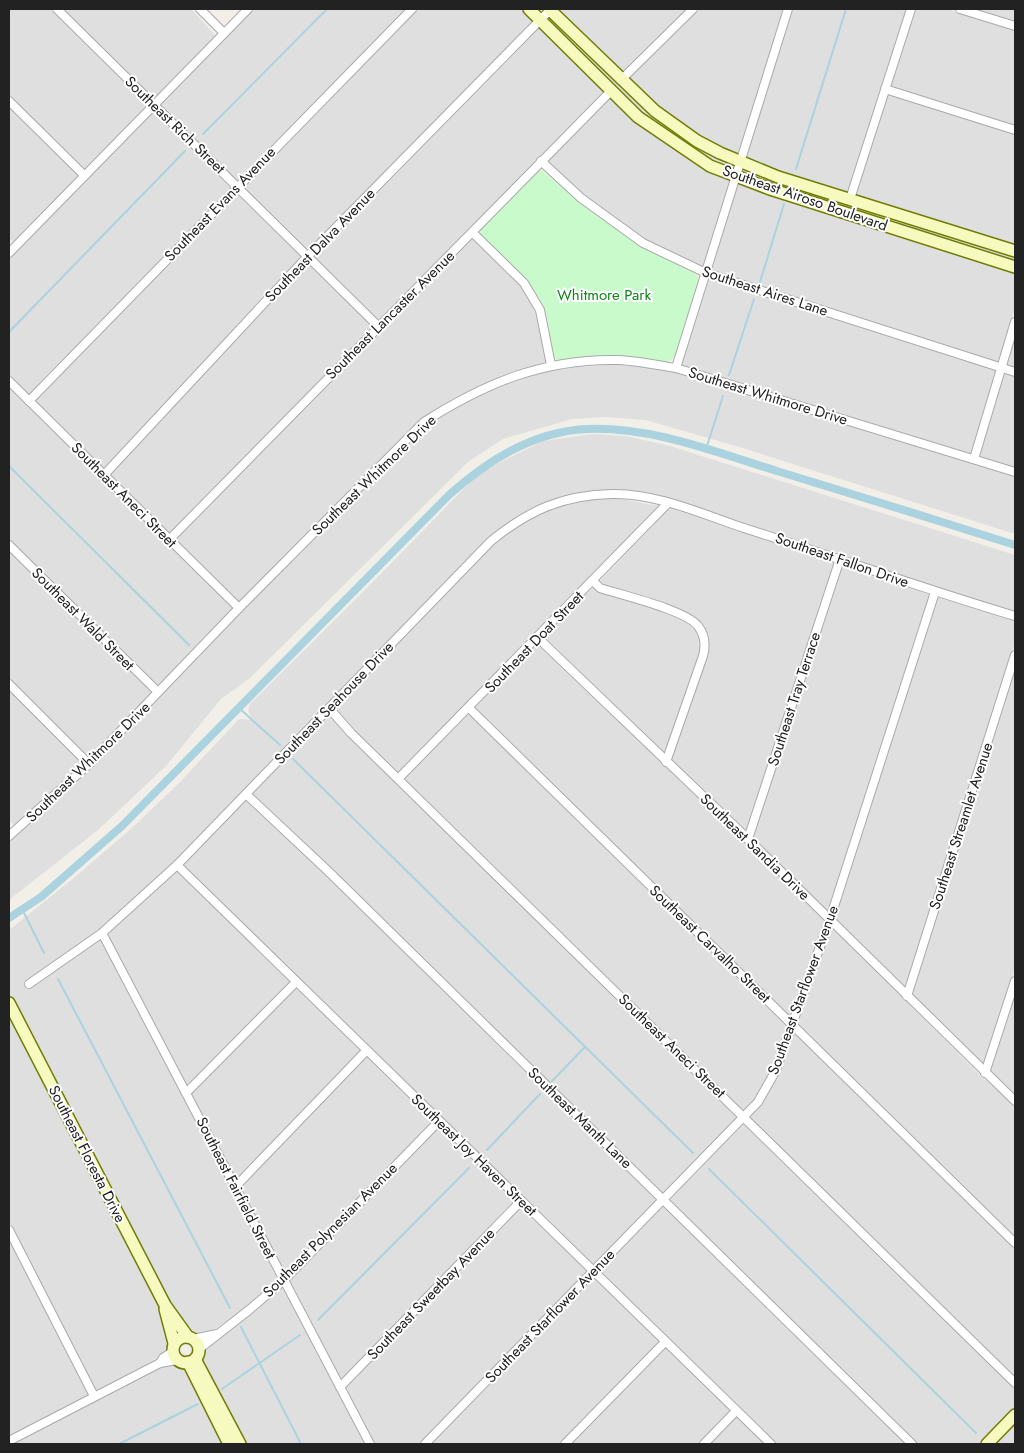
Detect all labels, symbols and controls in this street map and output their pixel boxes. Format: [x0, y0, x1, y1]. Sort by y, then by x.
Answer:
street label: Southeast Rich Street [120, 71, 231, 179]
street label: Southeast Evans Avenue [159, 141, 281, 266]
street label: Southeast Airoso Boulevard [719, 159, 891, 237]
street label: Southeast Dalva Avenue [260, 183, 380, 307]
street label: Southeast Lancaster Avenue [320, 245, 460, 385]
street label: Southeast Aires Lane [699, 260, 831, 322]
park label: Whitmore Park [557, 284, 651, 306]
street label: Southeast Whitmore Drive [686, 361, 851, 431]
street label: Southeast Whitmore Drive [307, 409, 441, 540]
street label: Southeast Aneci Street [66, 437, 182, 553]
street label: Southeast Fallon Drive [772, 527, 912, 593]
street label: Southeast Wald Street [27, 563, 140, 676]
street label: Southeast Doat Street [479, 586, 589, 698]
street label: Southeast Tray Terrace [762, 629, 826, 769]
street label: Southeast Seahouse Drive [269, 636, 399, 769]
street label: Southeast Whitmore Drive [21, 696, 155, 827]
street label: Southeast Streamlet Avenue [924, 739, 998, 912]
street label: Southeast Sandia Drive [695, 788, 815, 906]
street label: Southeast Carvalho Street [644, 880, 776, 1008]
street label: Southeast Starflower Avenue [762, 902, 844, 1078]
street label: Southeast Aneci Street [613, 989, 731, 1103]
street label: Southeast Manth Lane [523, 1062, 637, 1174]
street label: Southeast Floresta Drive [43, 1082, 131, 1227]
street label: Southeast Joy Haven Street [406, 1089, 542, 1221]
street label: Southeast Fairfield Street [191, 1113, 281, 1263]
street label: Southeast Polynesian Avenue [258, 1157, 403, 1302]
street label: Southeast Sweetbay Avenue [362, 1223, 500, 1365]
street label: Southeast Starflower Avenue [480, 1244, 620, 1388]

